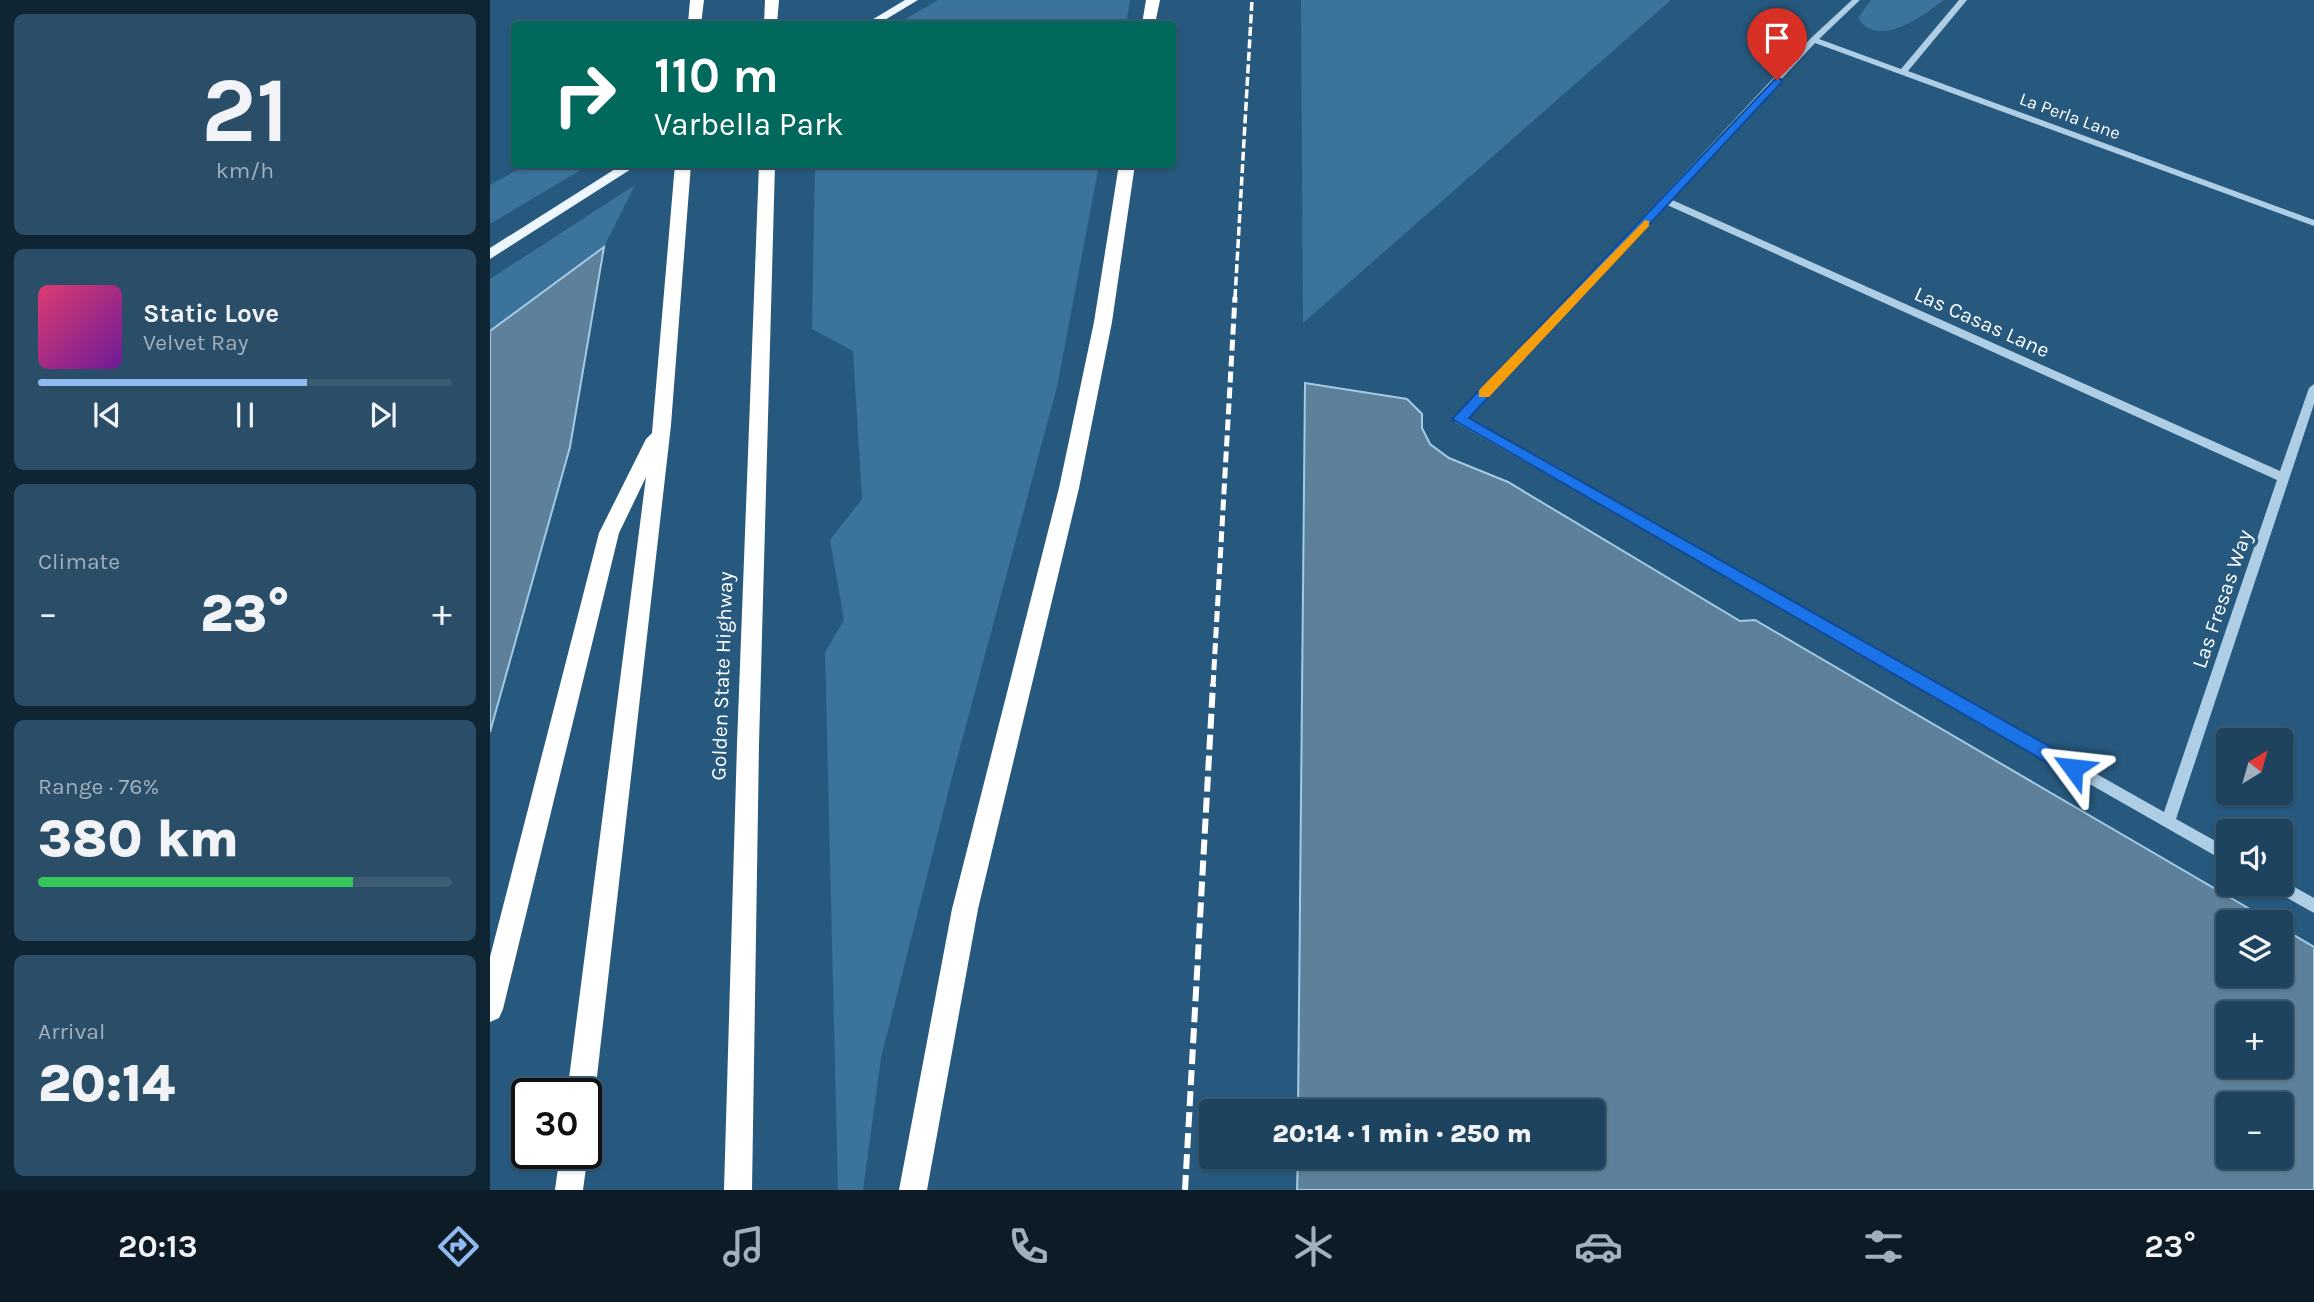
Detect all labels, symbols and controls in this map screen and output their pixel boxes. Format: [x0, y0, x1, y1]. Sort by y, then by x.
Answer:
pin [1747, 8, 1807, 80]
icon: arrive [1758, 19, 1796, 57]
text: 110 m [654, 47, 779, 104]
icon: right [539, 49, 630, 140]
text: 21 [201, 58, 289, 164]
street label: La Perla Lane [2016, 88, 2124, 144]
text: Varbella Park [654, 106, 844, 143]
text: km/h [216, 157, 274, 184]
street label: Las Casas Lane [1911, 281, 2053, 363]
text: Static Love [143, 298, 279, 329]
text: Velvet Ray [143, 329, 248, 356]
icon: previous [88, 396, 126, 434]
icon: pause [226, 396, 264, 434]
icon: next [364, 396, 402, 434]
street label: Las Fresas Way [2187, 526, 2257, 671]
text: Climate [38, 548, 120, 575]
street label: Golden State Highway [706, 571, 738, 781]
text: 23° [200, 583, 290, 644]
text: − [38, 591, 58, 636]
text: + [432, 591, 452, 636]
north arrow [2216, 728, 2292, 805]
map controls [2216, 728, 2293, 1169]
position arrow [2036, 731, 2110, 805]
text: Range · 76% [38, 773, 159, 800]
text: 380 km [38, 808, 239, 869]
button: sound [2216, 819, 2293, 896]
button: layers [2216, 910, 2293, 987]
button: + [2216, 1001, 2293, 1078]
text: Arrival [38, 1018, 105, 1045]
text: 20:14 [38, 1053, 175, 1114]
speed limit sign: 30 [511, 1078, 602, 1169]
button: − [2216, 1092, 2293, 1169]
text: 20:14 · 1 min · 250 m [1272, 1118, 1532, 1149]
icon: directions [434, 1222, 483, 1271]
icon: music [719, 1222, 768, 1271]
icon: phone [1004, 1222, 1053, 1271]
icon: climate [1289, 1222, 1338, 1271]
icon: car [1574, 1222, 1623, 1271]
icon: filters [1859, 1222, 1908, 1271]
text: 20:13 [118, 1228, 198, 1265]
text: 23° [2144, 1228, 2196, 1265]

